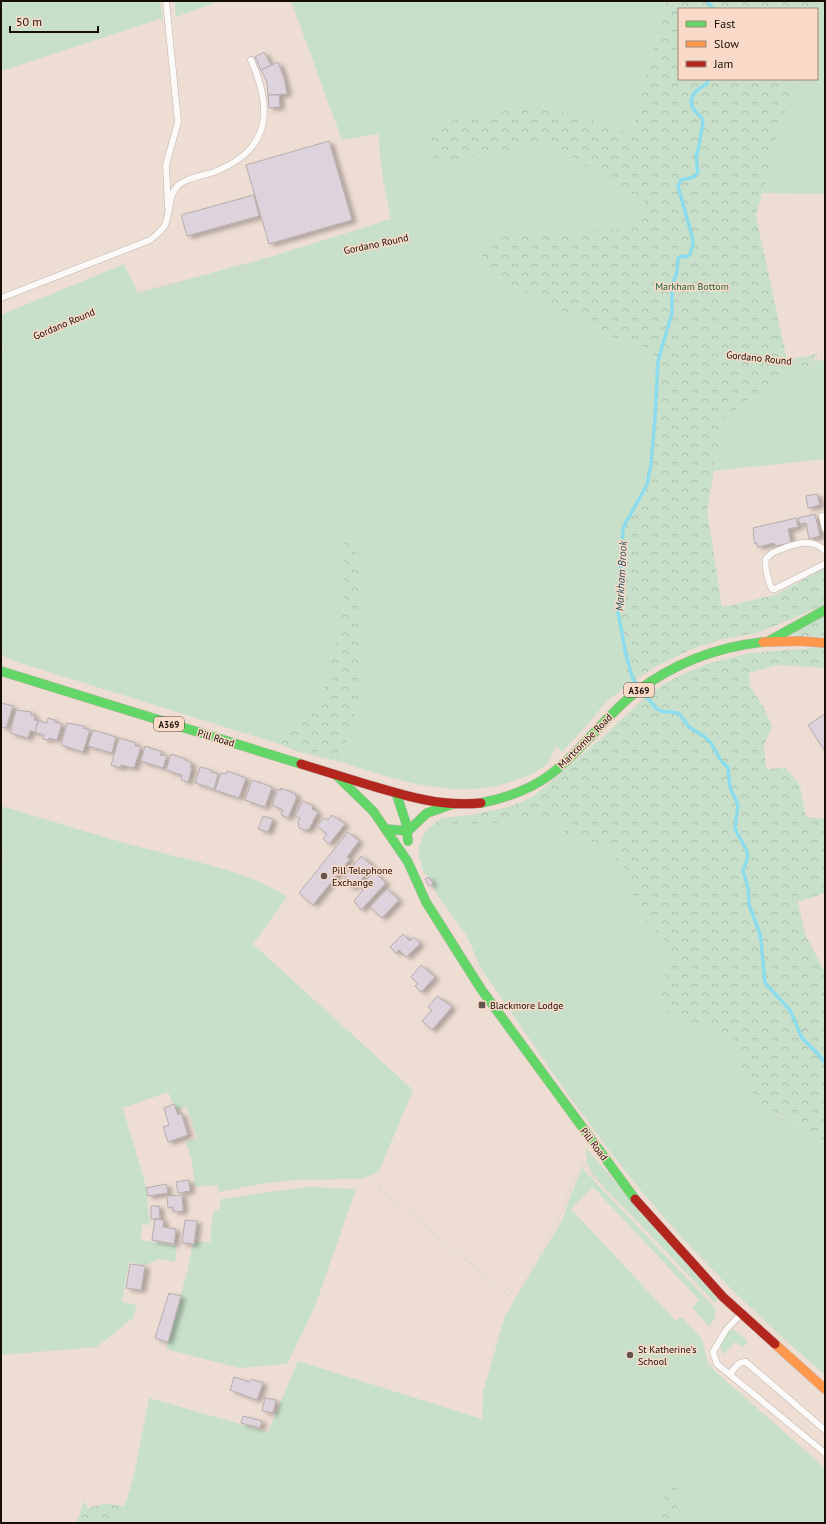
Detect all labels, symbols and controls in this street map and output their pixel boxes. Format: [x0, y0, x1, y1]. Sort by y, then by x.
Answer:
scale bar [10, 8, 98, 34]
legend [678, 8, 818, 80]
text: 50 m [16, 14, 42, 29]
text: Fast [714, 16, 735, 31]
text: Slow [714, 36, 739, 51]
text: Jam [713, 56, 733, 71]
street label: Gordano Round [342, 231, 410, 257]
park label: Markham Bottom [655, 280, 729, 293]
street label: Gordano Round [31, 305, 97, 343]
street label: Gordano Round [726, 348, 792, 368]
water label: Markham Brook [612, 539, 630, 611]
road number: A369 [624, 683, 654, 697]
street label: Martcombe Road [555, 711, 615, 771]
road number: A369 [154, 717, 184, 731]
street label: Pill Road [196, 726, 236, 750]
place label: Pill Telephone Exchange [332, 864, 393, 889]
marker: Pill Telephone Exchange [319, 871, 329, 881]
place label: Blackmore Lodge [490, 999, 563, 1012]
marker: Blackmore Lodge [477, 1000, 487, 1010]
street label: Pill Road [577, 1125, 611, 1163]
place label: St Katherine's School [638, 1343, 696, 1368]
marker: St Katherine's School [625, 1350, 635, 1360]

